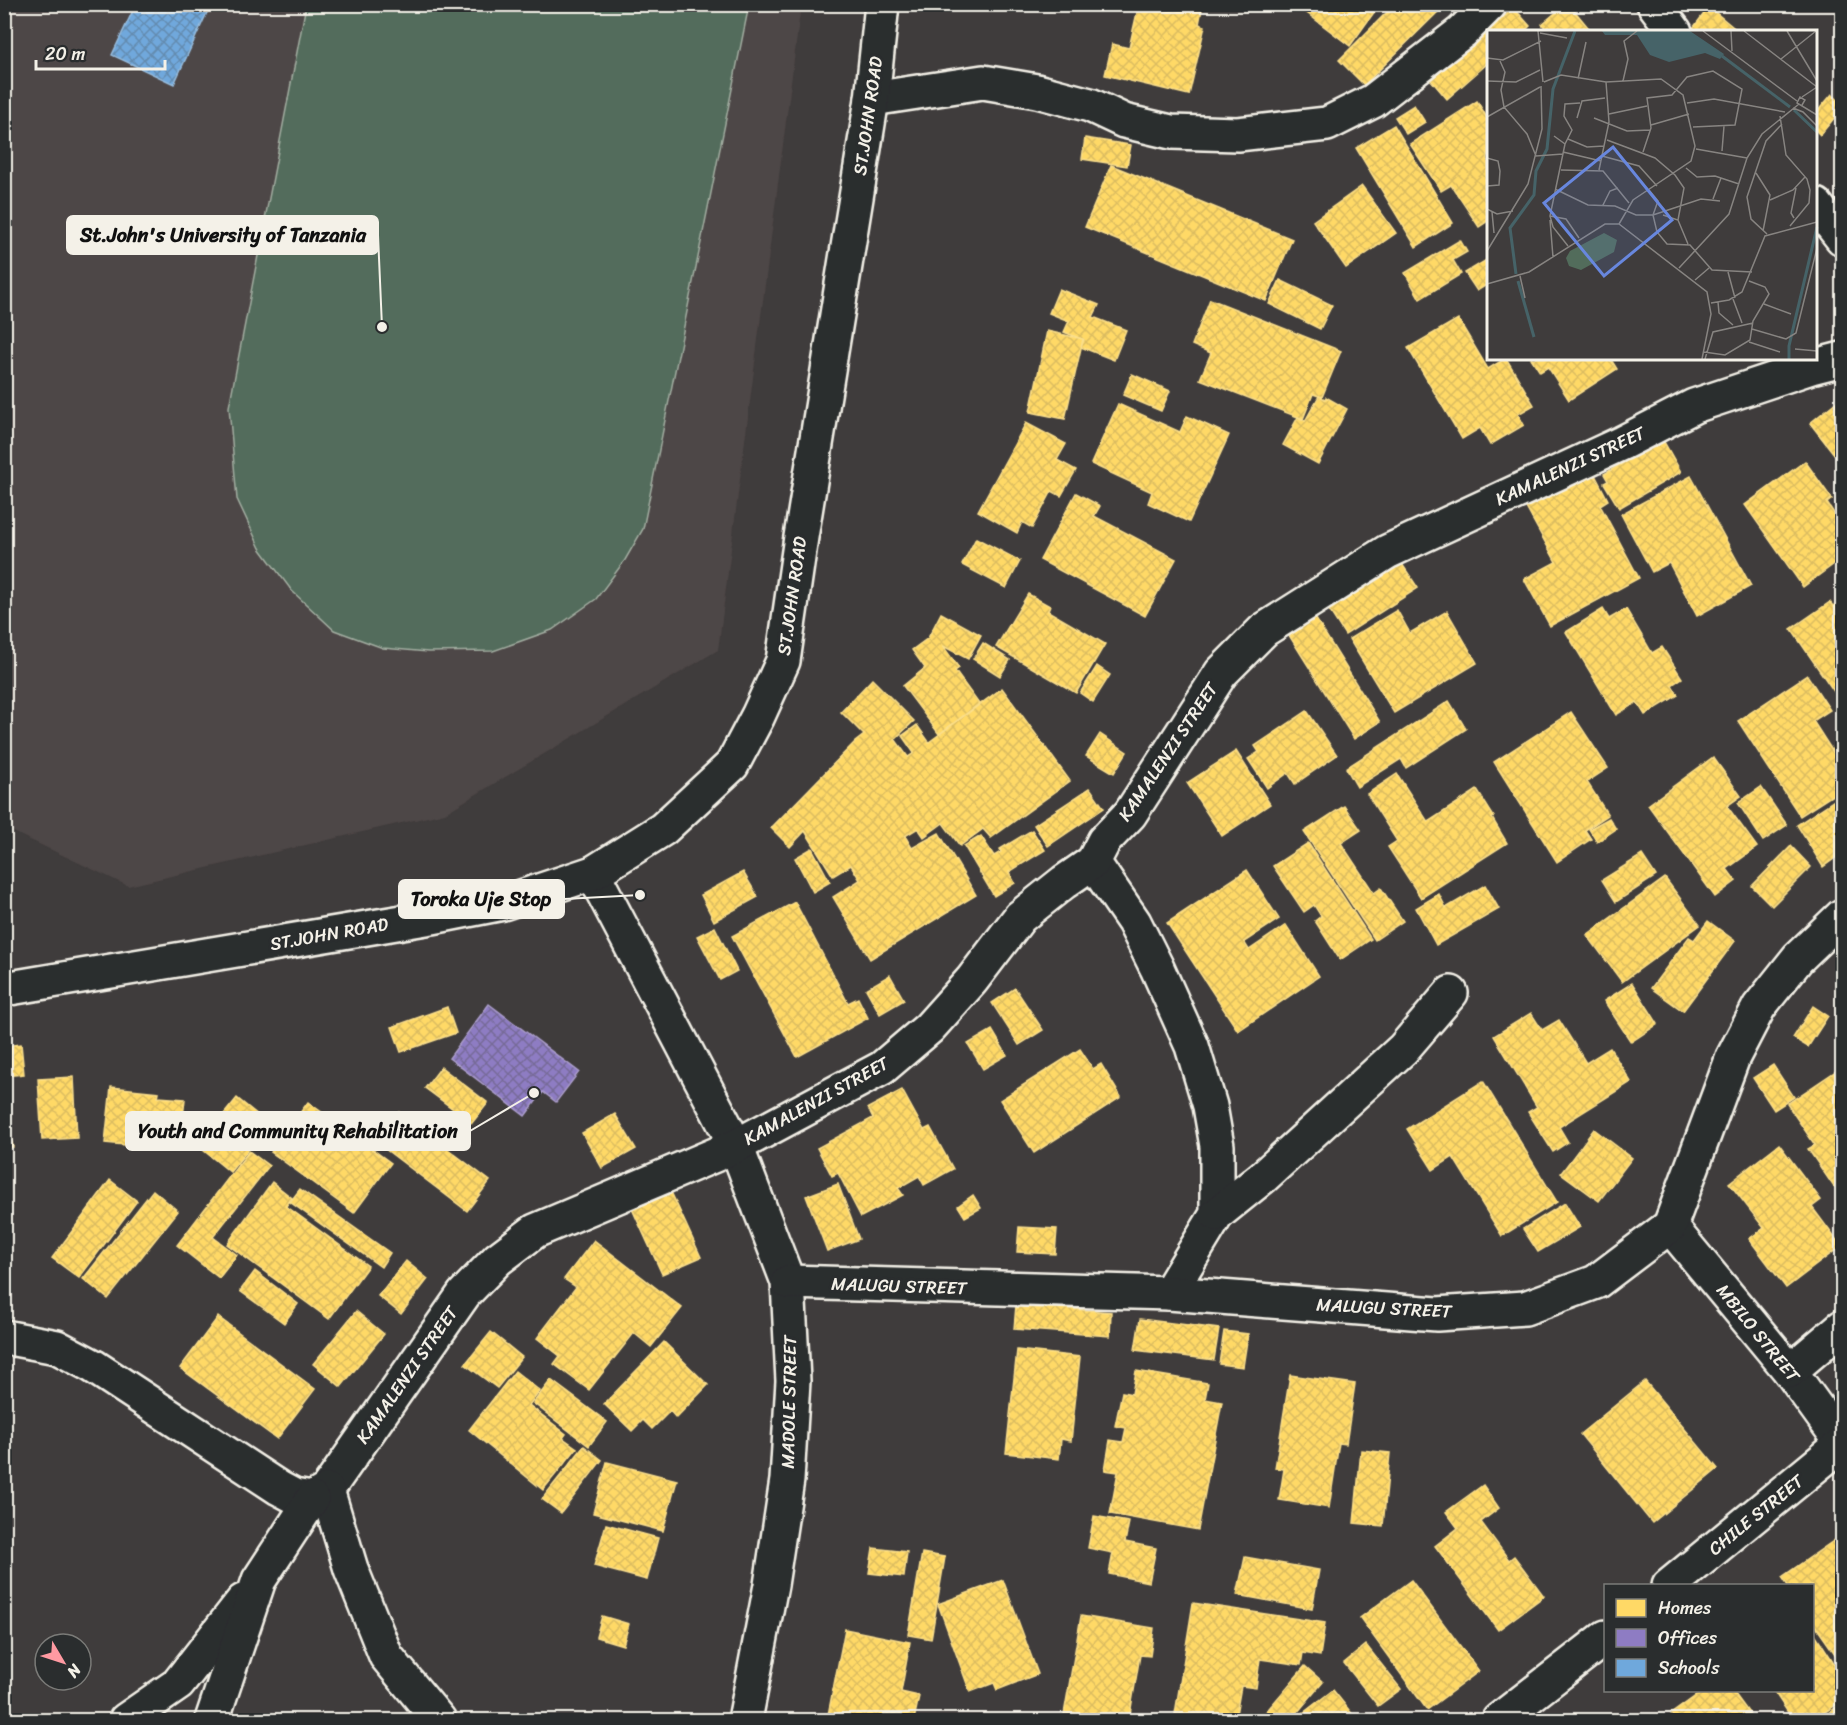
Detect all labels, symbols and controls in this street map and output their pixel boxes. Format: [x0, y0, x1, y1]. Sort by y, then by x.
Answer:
inset map [1487, 30, 1817, 360]
scale bar [36, 33, 165, 71]
text: 20 m [45, 38, 85, 70]
street label: ST.JOHN ROAD [844, 54, 892, 177]
callout: St.John's University of Tanzania [67, 216, 378, 254]
text: St.John's University of Tanzania [79, 218, 367, 253]
street label: KAMALENZI STREET [1490, 417, 1651, 515]
street label: ST.JOHN ROAD [768, 534, 816, 657]
street label: KAMALENZI STREET [1109, 675, 1227, 828]
callout: Toroka Uje Stop [399, 880, 564, 918]
text: Toroka Uje Stop [411, 882, 552, 917]
street label: ST.JOHN ROAD [267, 908, 391, 960]
street label: KAMALENZI STREET [737, 1047, 896, 1154]
callout: Youth and Community Rehabilitation [126, 1112, 470, 1150]
text: Youth and Community Rehabilitation [138, 1114, 458, 1149]
street label: MALUGU STREET [831, 1268, 968, 1304]
street label: MBILO STREET [1708, 1276, 1809, 1390]
street label: MALUGU STREET [1316, 1288, 1453, 1328]
street label: KAMALENZI STREET [347, 1298, 467, 1451]
street label: MADOLE STREET [772, 1334, 806, 1469]
street label: CHILE STREET [1701, 1466, 1812, 1564]
legend [1604, 1584, 1814, 1692]
text: Homes [1658, 1592, 1712, 1624]
text: Offices [1658, 1622, 1718, 1654]
north arrow [33, 1632, 93, 1692]
text: Schools [1658, 1652, 1720, 1684]
text: N [59, 1657, 90, 1685]

